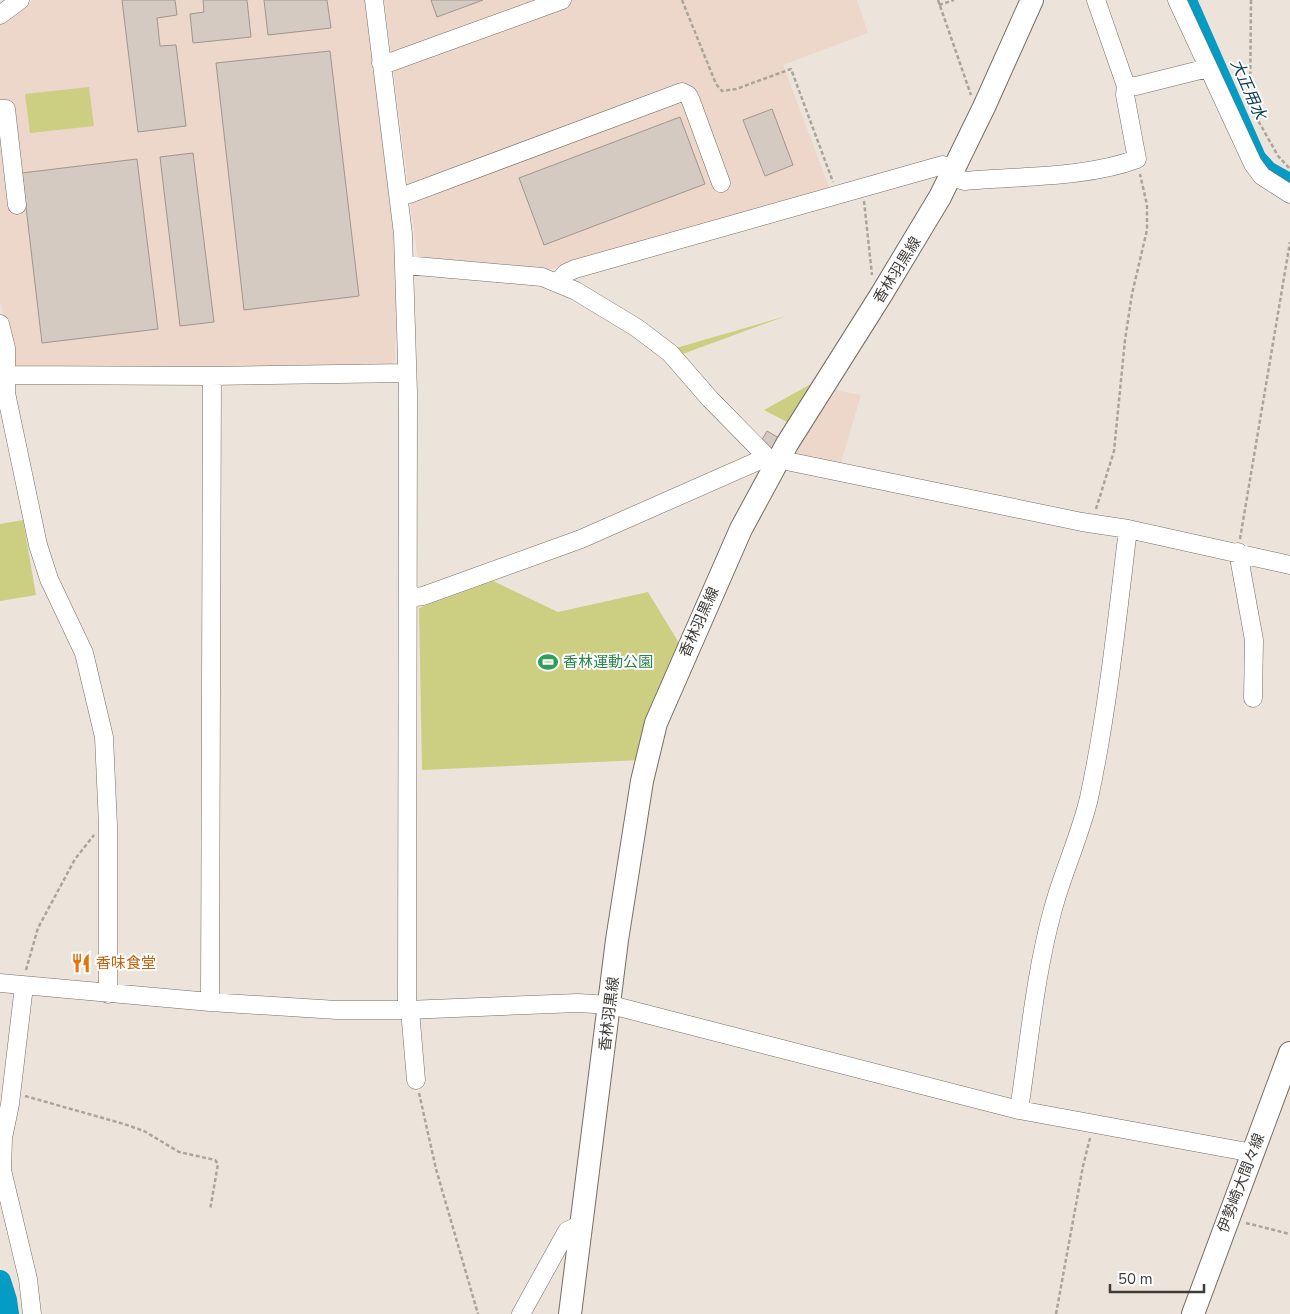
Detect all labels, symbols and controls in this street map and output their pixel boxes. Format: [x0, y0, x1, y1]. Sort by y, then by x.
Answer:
water label: 大正用水 [1225, 56, 1272, 125]
street label: 香林羽黒線 [869, 233, 925, 307]
street label: 香林羽黒線 [675, 584, 723, 660]
sports icon: 香林運動公園 [537, 651, 559, 673]
place label: 香林運動公園 [563, 652, 653, 672]
restaurant icon: 香味食堂 [70, 952, 92, 974]
place label: 香味食堂 [96, 953, 156, 973]
street label: 香林羽黒線 [595, 976, 623, 1052]
street label: 伊勢崎大間々線 [1213, 1130, 1269, 1236]
scale bar [1110, 1262, 1204, 1294]
text: 50 m [1118, 1269, 1153, 1289]

